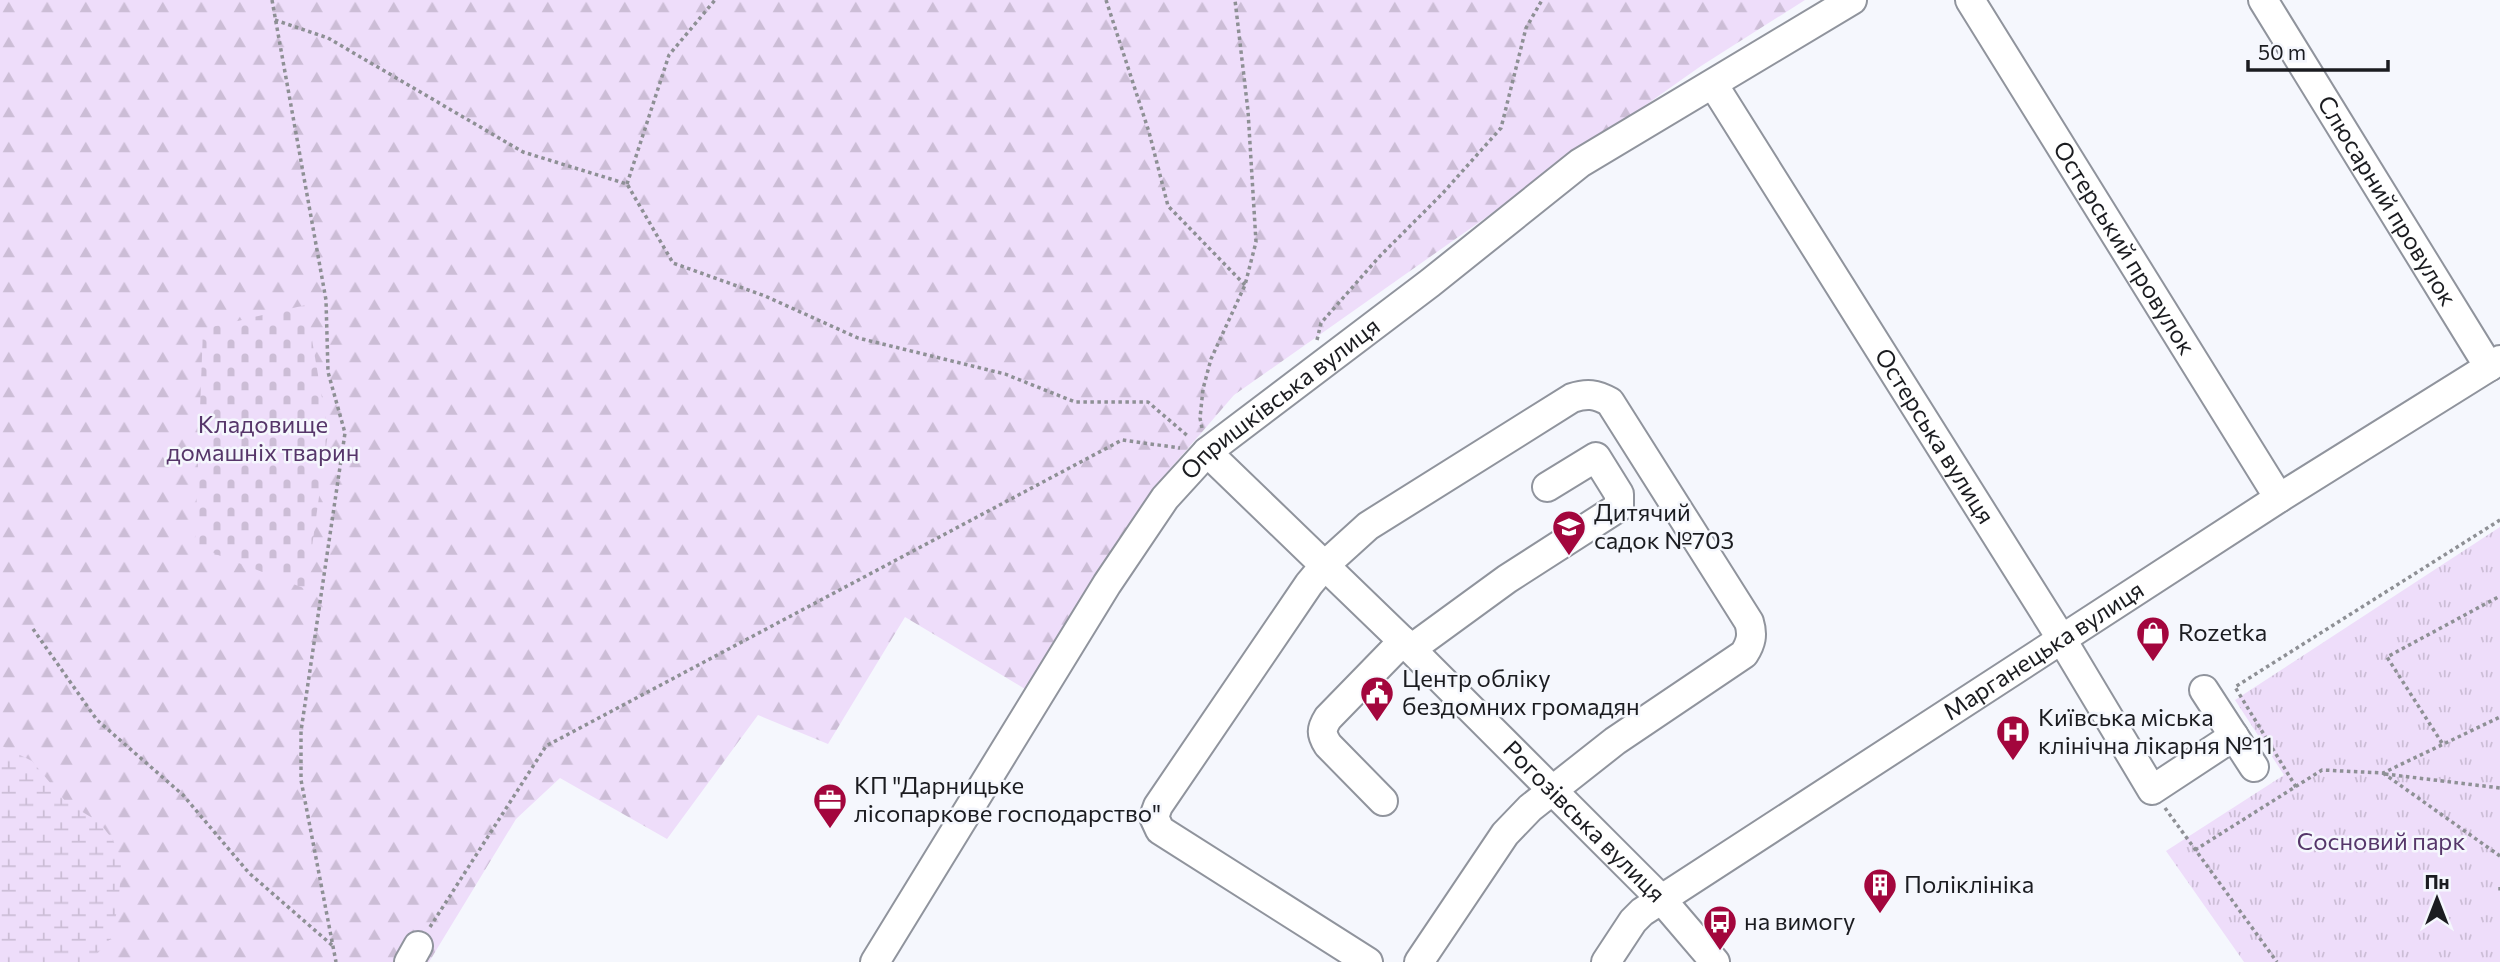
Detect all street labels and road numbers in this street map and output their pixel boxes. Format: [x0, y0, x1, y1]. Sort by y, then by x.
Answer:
street label: Слюсарний провулок [2312, 90, 2464, 311]
street label: Остерський провулок [2048, 135, 2202, 360]
street label: Опришківська вулиця [1173, 310, 1385, 485]
street label: Остерська вулиця [1870, 342, 2002, 529]
street label: Марганецька вулиця [1937, 574, 2149, 725]
street label: Рогозівська вулиця [1498, 734, 1672, 908]

